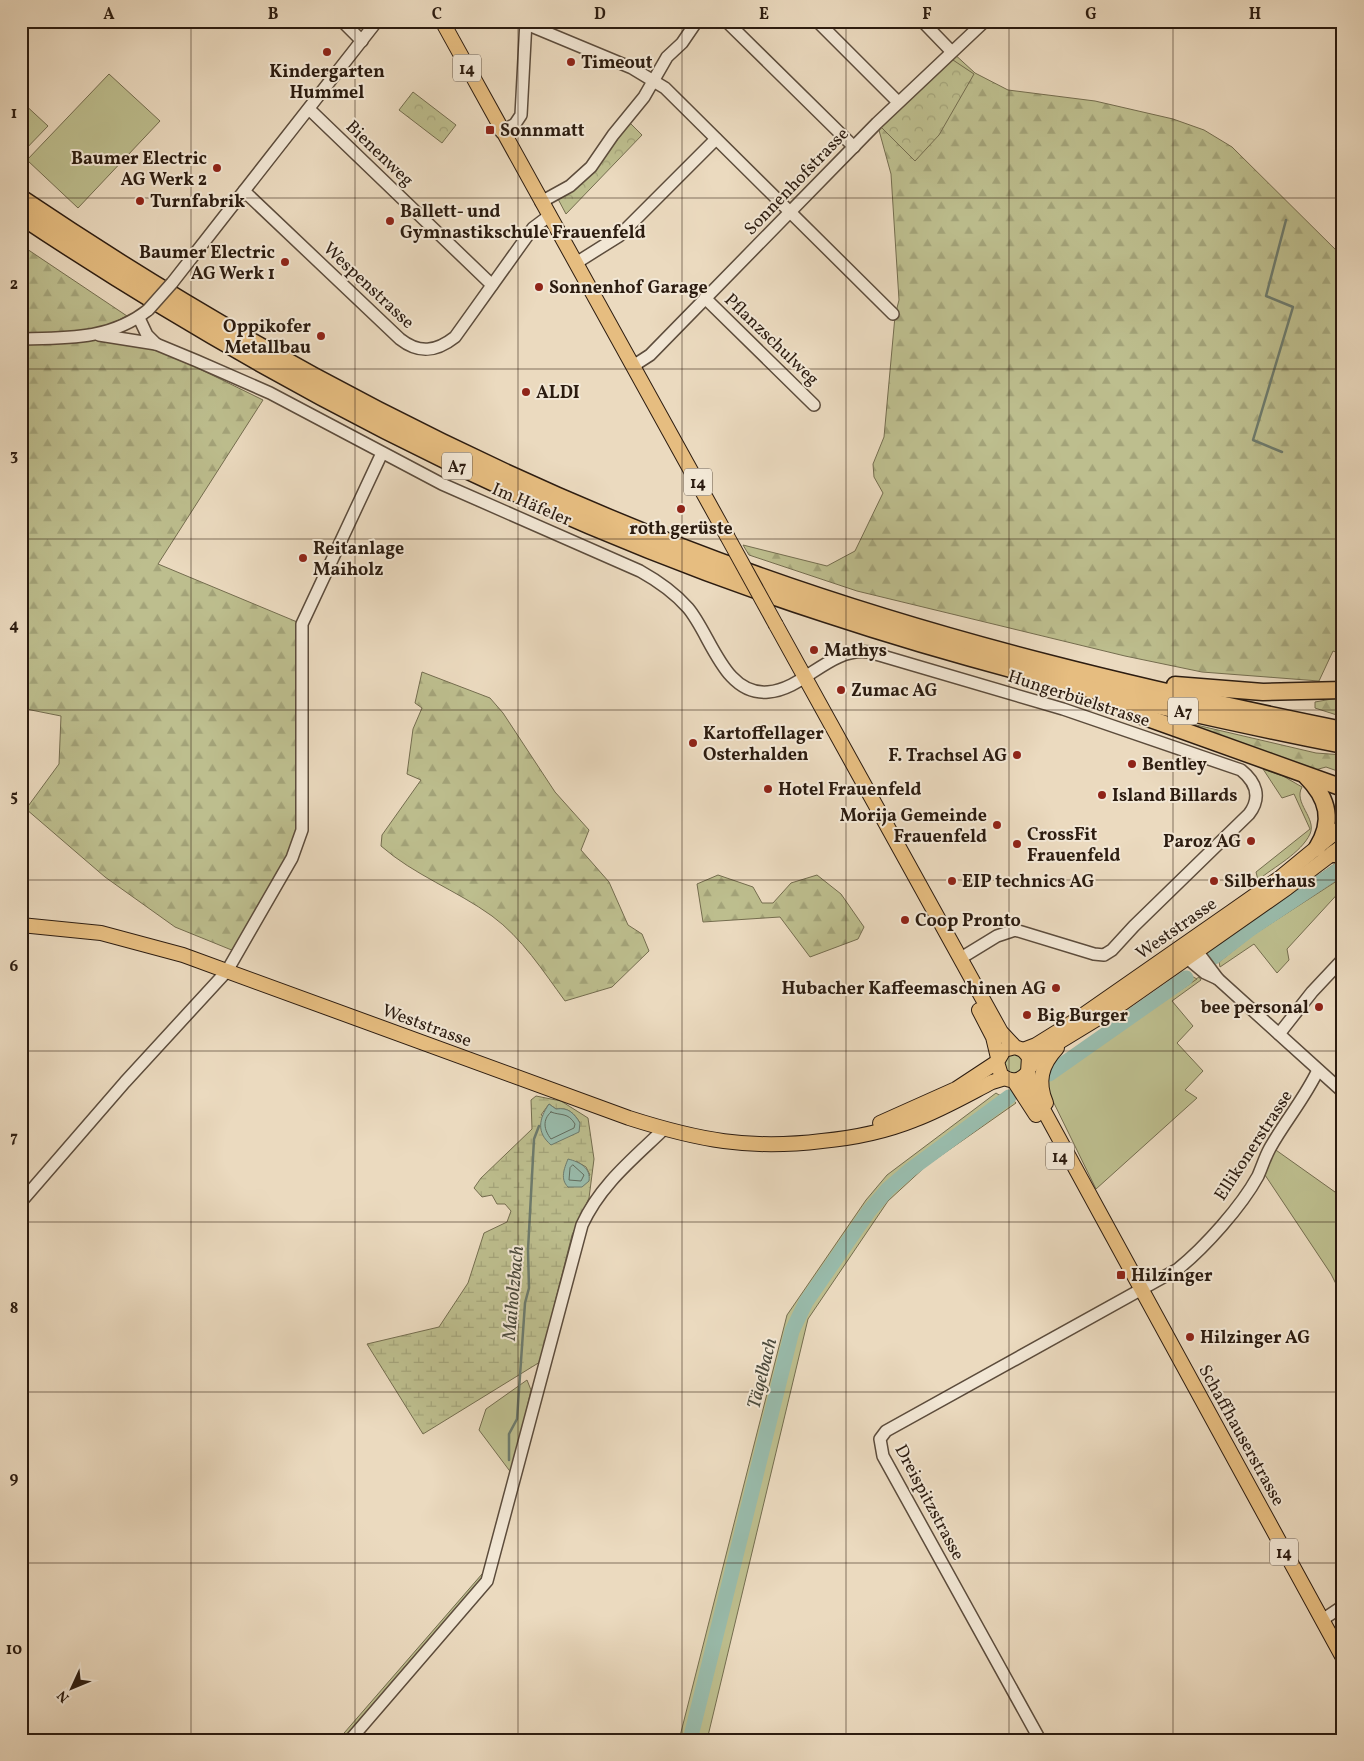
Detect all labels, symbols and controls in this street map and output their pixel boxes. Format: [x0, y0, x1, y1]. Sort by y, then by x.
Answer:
text: A [103, 4, 115, 26]
text: B [268, 4, 279, 26]
text: C [432, 4, 442, 26]
text: D [594, 4, 606, 26]
text: E [759, 4, 769, 26]
text: F [922, 4, 932, 26]
text: G [1085, 4, 1097, 26]
text: H [1249, 4, 1261, 26]
marker: Kindergarten Hummel [321, 46, 333, 58]
place label: Timeout [581, 51, 653, 76]
road number: 14 [453, 54, 481, 82]
marker: Timeout [565, 56, 577, 68]
place label: Kindergarten Hummel [269, 60, 385, 106]
text: 1 [11, 103, 17, 125]
street label: Bienenweg [339, 115, 419, 193]
place label: Sonnmatt [500, 119, 585, 144]
street label: Sonnenhofstrasse [739, 123, 855, 242]
marker: Sonnmatt [484, 124, 496, 136]
place label: Baumer Electric AG Werk 2 [71, 147, 207, 193]
marker: Baumer Electric AG Werk 2 [211, 162, 223, 174]
place label: Turnfabrik [150, 190, 245, 215]
marker: Turnfabrik [134, 195, 146, 207]
place label: Ballett- und Gymnastikschule Frauenfeld [400, 200, 646, 246]
marker: Ballett- und Gymnastikschule Frauenfeld [384, 215, 396, 227]
street label: Wespenstrasse [317, 237, 419, 335]
place label: Baumer Electric AG Werk 1 [139, 241, 275, 287]
marker: Baumer Electric AG Werk 1 [279, 256, 291, 268]
text: 2 [10, 274, 18, 296]
place label: Sonnenhof Garage [549, 276, 708, 301]
marker: Sonnenhof Garage [533, 281, 545, 293]
street label: Pflanzschulweg [718, 288, 824, 392]
place label: Oppikofer Metallbau [223, 315, 311, 361]
marker: Oppikofer Metallbau [315, 330, 327, 342]
place label: ALDI [536, 381, 580, 406]
marker: ALDI [520, 386, 532, 398]
text: 3 [10, 445, 18, 467]
road number: A7 [442, 452, 472, 480]
road number: 14 [684, 468, 712, 496]
street label: Im Häfeler [488, 477, 576, 534]
marker: roth gerüste [675, 503, 687, 515]
place label: roth gerüste [629, 517, 733, 542]
place label: Reitanlage Maiholz [313, 537, 404, 583]
marker: Reitanlage Maiholz [297, 552, 309, 564]
text: 4 [9, 615, 19, 637]
place label: Mathys [824, 639, 887, 664]
marker: Mathys [808, 644, 820, 656]
street label: Hungerbüelstrasse [1004, 665, 1153, 734]
place label: Zumac AG [851, 679, 937, 704]
marker: Zumac AG [835, 684, 847, 696]
road number: A7 [1168, 698, 1198, 724]
place label: Kartoffellager Osterhalden [703, 722, 824, 768]
marker: Kartoffellager Osterhalden [687, 737, 699, 749]
place label: F. Trachsel AG [888, 744, 1007, 769]
marker: F. Trachsel AG [1011, 749, 1023, 761]
place label: Bentley [1142, 753, 1207, 778]
marker: Bentley [1126, 758, 1138, 770]
place label: Hotel Frauenfeld [778, 778, 922, 803]
marker: Hotel Frauenfeld [762, 783, 774, 795]
place label: Island Billards [1112, 784, 1238, 809]
text: 5 [10, 786, 18, 808]
marker: Island Billards [1096, 789, 1108, 801]
place label: Morija Gemeinde Frauenfeld [840, 804, 987, 850]
marker: Morija Gemeinde Frauenfeld [991, 819, 1003, 831]
place label: CrossFit Frauenfeld [1027, 823, 1121, 869]
place label: Paroz AG [1163, 830, 1241, 855]
marker: Paroz AG [1245, 835, 1257, 847]
marker: CrossFit Frauenfeld [1011, 838, 1023, 850]
place label: EIP technics AG [962, 870, 1095, 895]
place label: Silberhaus [1224, 870, 1316, 895]
marker: EIP technics AG [946, 875, 958, 887]
marker: Silberhaus [1208, 875, 1220, 887]
street label: Weststrasse [1131, 892, 1222, 966]
place label: Coop Pronto [915, 909, 1021, 934]
marker: Coop Pronto [899, 914, 911, 926]
text: 6 [10, 956, 19, 978]
place label: Hubacher Kaffeemaschinen AG [782, 977, 1046, 1002]
marker: Hubacher Kaffeemaschinen AG [1050, 982, 1062, 994]
place label: bee personal [1201, 996, 1309, 1021]
street label: Weststrasse [378, 999, 475, 1054]
marker: bee personal [1313, 1001, 1325, 1013]
place label: Big Burger [1037, 1004, 1129, 1029]
marker: Big Burger [1021, 1009, 1033, 1021]
street label: Ellikonerstrasse [1209, 1086, 1299, 1206]
text: 7 [10, 1127, 18, 1149]
road number: 14 [1046, 1142, 1074, 1170]
water label: Maiholzbach [497, 1245, 531, 1343]
place label: Hilzinger [1131, 1264, 1213, 1289]
marker: Hilzinger [1115, 1269, 1127, 1281]
text: 8 [10, 1298, 18, 1320]
place label: Hilzinger AG [1200, 1326, 1310, 1351]
marker: Hilzinger AG [1184, 1331, 1196, 1343]
water label: Tägelbach [742, 1335, 784, 1412]
street label: Schaffhauserstrasse [1191, 1361, 1290, 1511]
street label: Dreispitzstrasse [888, 1440, 970, 1565]
text: 9 [10, 1468, 19, 1490]
road number: 14 [1270, 1538, 1298, 1565]
text: 10 [6, 1639, 22, 1661]
north arrow [48, 1664, 98, 1714]
text: N [53, 1686, 74, 1706]

